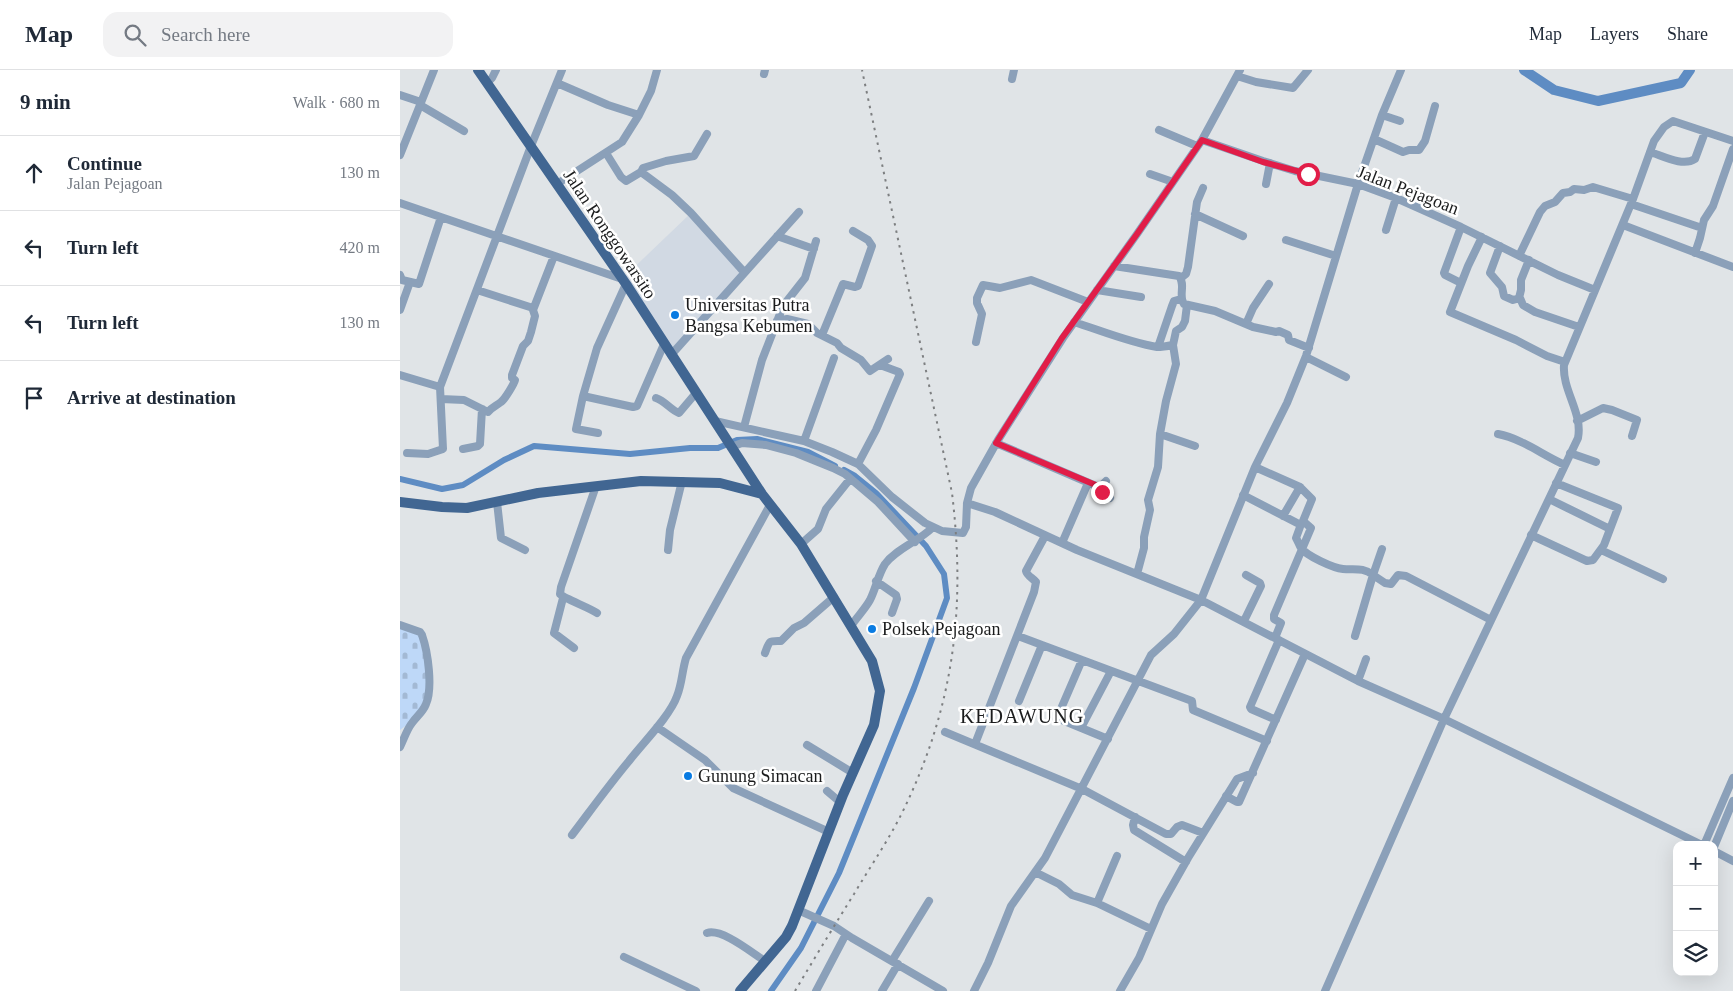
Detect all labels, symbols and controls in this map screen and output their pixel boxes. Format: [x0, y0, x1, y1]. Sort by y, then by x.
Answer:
search box [103, 12, 453, 57]
text: Map [25, 21, 73, 47]
icon: search [121, 21, 149, 49]
text: Search here [161, 24, 250, 45]
text: Map [1529, 24, 1562, 44]
text: Layers [1590, 24, 1639, 44]
text: Share [1667, 24, 1708, 44]
text: 9 min [20, 90, 71, 114]
text: Walk · 680 m [293, 94, 380, 111]
text: Continue [67, 153, 142, 174]
icon: ahead [20, 159, 48, 187]
street label: Jalan Pejagoan [1354, 161, 1462, 219]
route start [1297, 163, 1320, 186]
text: 130 m [340, 164, 380, 181]
street label: Jalan Ronggowarsito [559, 166, 661, 302]
text: Jalan Pejagoan [67, 175, 163, 192]
icon: left [20, 234, 48, 262]
text: Turn left [67, 237, 139, 258]
text: 420 m [340, 239, 380, 256]
place label: Universitas Putra Bangsa Kebumen [685, 295, 812, 336]
icon: left [20, 309, 48, 337]
marker: Universitas Putra Bangsa Kebumen [669, 309, 681, 321]
text: Turn left [67, 312, 139, 333]
text: 130 m [340, 314, 380, 331]
icon: arrive [20, 384, 48, 412]
text: Arrive at destination [67, 387, 236, 408]
route end [1091, 481, 1114, 504]
place label: Polsek Pejagoan [882, 619, 1001, 639]
marker: Polsek Pejagoan [866, 623, 878, 635]
district label: KEDAWUNG [960, 705, 1084, 727]
place label: Gunung Simacan [698, 766, 822, 786]
marker: Gunung Simacan [682, 770, 694, 782]
map controls [1673, 841, 1718, 976]
button: + [1673, 841, 1718, 886]
button: − [1673, 886, 1718, 931]
button: layers [1673, 931, 1718, 976]

